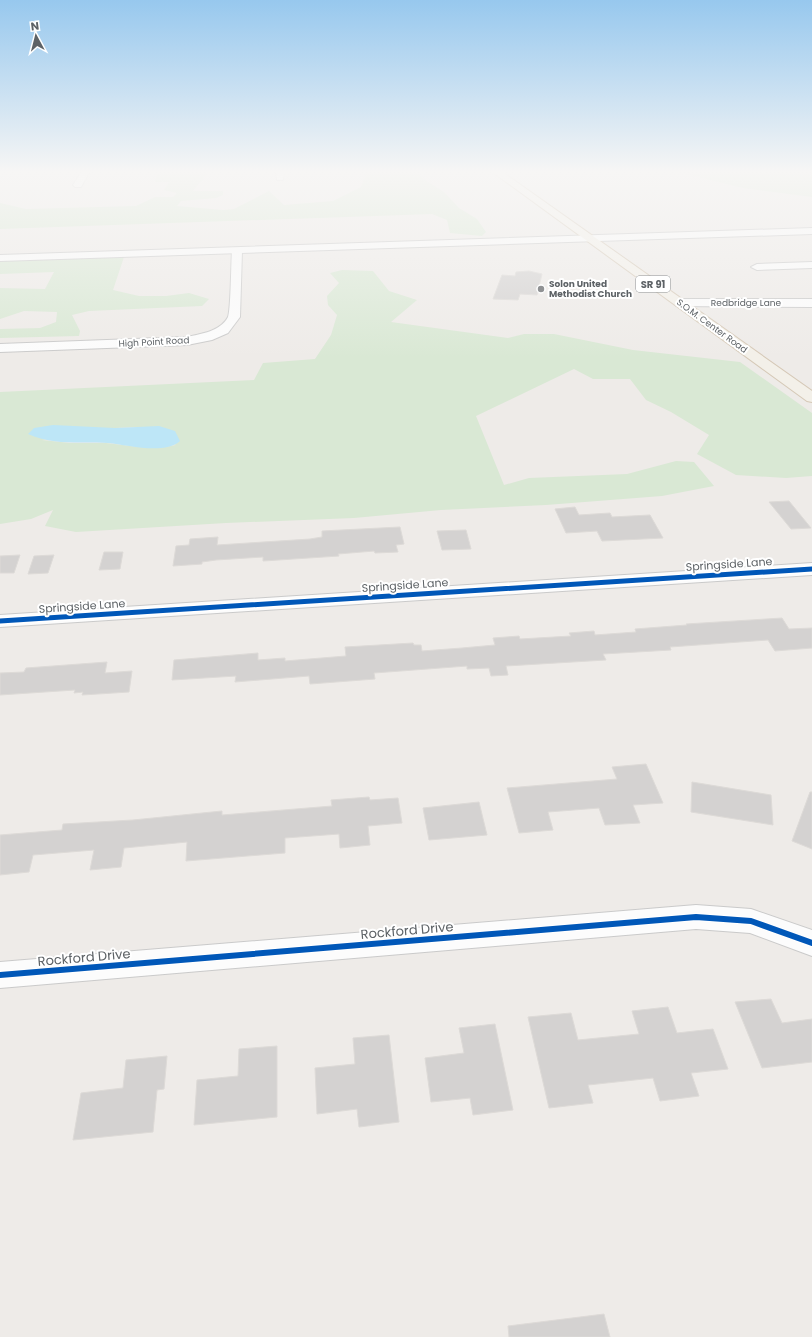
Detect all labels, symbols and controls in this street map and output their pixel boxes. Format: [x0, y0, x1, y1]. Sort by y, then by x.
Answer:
north arrow [16, 16, 56, 56]
text: N [30, 18, 40, 35]
road number: SR 91 [636, 276, 670, 292]
place label: Solon United Methodist Church [549, 278, 632, 300]
marker: Solon United Methodist Church [536, 284, 546, 294]
street label: S.O.M. Center Road [674, 296, 750, 356]
street label: Redbridge Lane [711, 297, 782, 309]
street label: High Point Road [118, 334, 190, 350]
street label: Springside Lane [685, 553, 773, 575]
street label: Springside Lane [361, 574, 449, 596]
street label: Springside Lane [38, 595, 126, 617]
street label: Rockford Drive [360, 917, 454, 944]
street label: Rockford Drive [37, 944, 131, 971]

